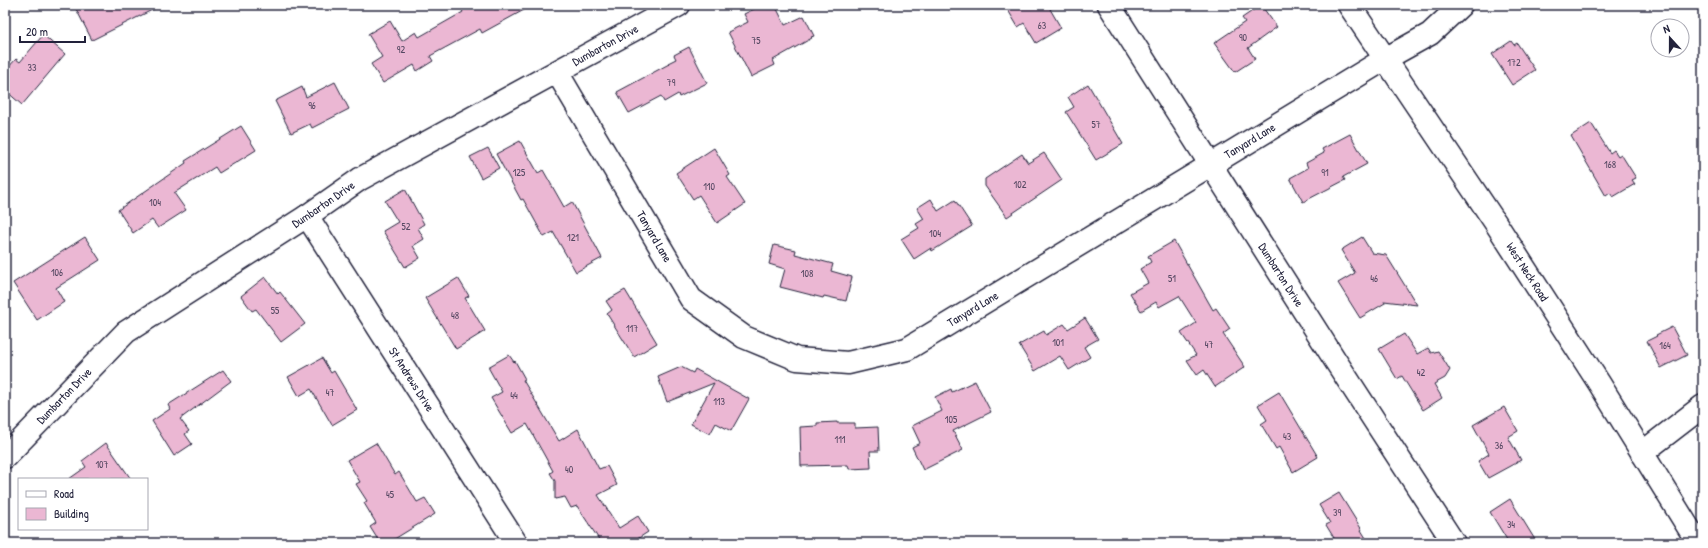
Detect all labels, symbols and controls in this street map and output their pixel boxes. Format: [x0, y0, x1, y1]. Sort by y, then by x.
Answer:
scale bar [20, 18, 85, 44]
north arrow [1650, 18, 1690, 58]
house number: 63 [1038, 19, 1047, 32]
street label: Dumbarton Drive [569, 20, 641, 70]
text: N [1661, 21, 1672, 36]
text: 20 m [26, 23, 48, 40]
house number: 90 [1239, 31, 1248, 44]
house number: 75 [751, 34, 761, 47]
house number: 92 [397, 43, 405, 56]
house number: 172 [1507, 56, 1521, 69]
house number: 33 [28, 61, 37, 74]
house number: 79 [667, 76, 676, 89]
house number: 96 [308, 99, 316, 112]
house number: 57 [1091, 118, 1101, 131]
street label: Tanyard Lane [1221, 118, 1279, 163]
house number: 168 [1604, 158, 1616, 171]
house number: 125 [513, 166, 526, 179]
house number: 91 [1321, 166, 1329, 179]
street label: Dumbarton Drive [288, 176, 358, 232]
house number: 102 [1014, 178, 1027, 191]
house number: 110 [703, 180, 715, 193]
house number: 104 [149, 196, 161, 209]
street label: Tanyard Lane [633, 207, 676, 265]
house number: 52 [402, 220, 411, 233]
house number: 104 [929, 227, 941, 240]
house number: 121 [567, 231, 579, 244]
street label: Dumbarton Drive [1255, 239, 1308, 310]
street label: West Neck Road [1502, 239, 1553, 305]
house number: 106 [51, 266, 63, 279]
house number: 108 [801, 267, 813, 280]
house number: 51 [1168, 272, 1176, 285]
house number: 46 [1370, 272, 1378, 285]
street label: Tanyard Lane [944, 286, 1002, 331]
house number: 55 [271, 304, 280, 317]
house number: 48 [451, 309, 459, 322]
house number: 117 [626, 322, 638, 335]
house number: 101 [1052, 336, 1064, 349]
house number: 47 [1205, 338, 1213, 351]
house number: 164 [1659, 339, 1671, 352]
street label: St Andrews Drive [385, 344, 439, 415]
street label: Dumbarton Drive [32, 363, 95, 428]
house number: 42 [1417, 366, 1426, 379]
house number: 47 [326, 386, 334, 399]
house number: 44 [510, 389, 518, 402]
house number: 113 [713, 395, 725, 408]
house number: 105 [945, 413, 958, 426]
house number: 43 [1283, 430, 1292, 443]
house number: 111 [835, 433, 846, 446]
house number: 36 [1495, 439, 1503, 452]
house number: 107 [95, 458, 109, 471]
house number: 40 [565, 463, 574, 476]
legend [18, 478, 148, 530]
text: Road [54, 485, 74, 502]
house number: 45 [386, 488, 395, 501]
text: Building [54, 505, 89, 522]
house number: 39 [1333, 506, 1341, 519]
house number: 34 [1507, 518, 1515, 531]

